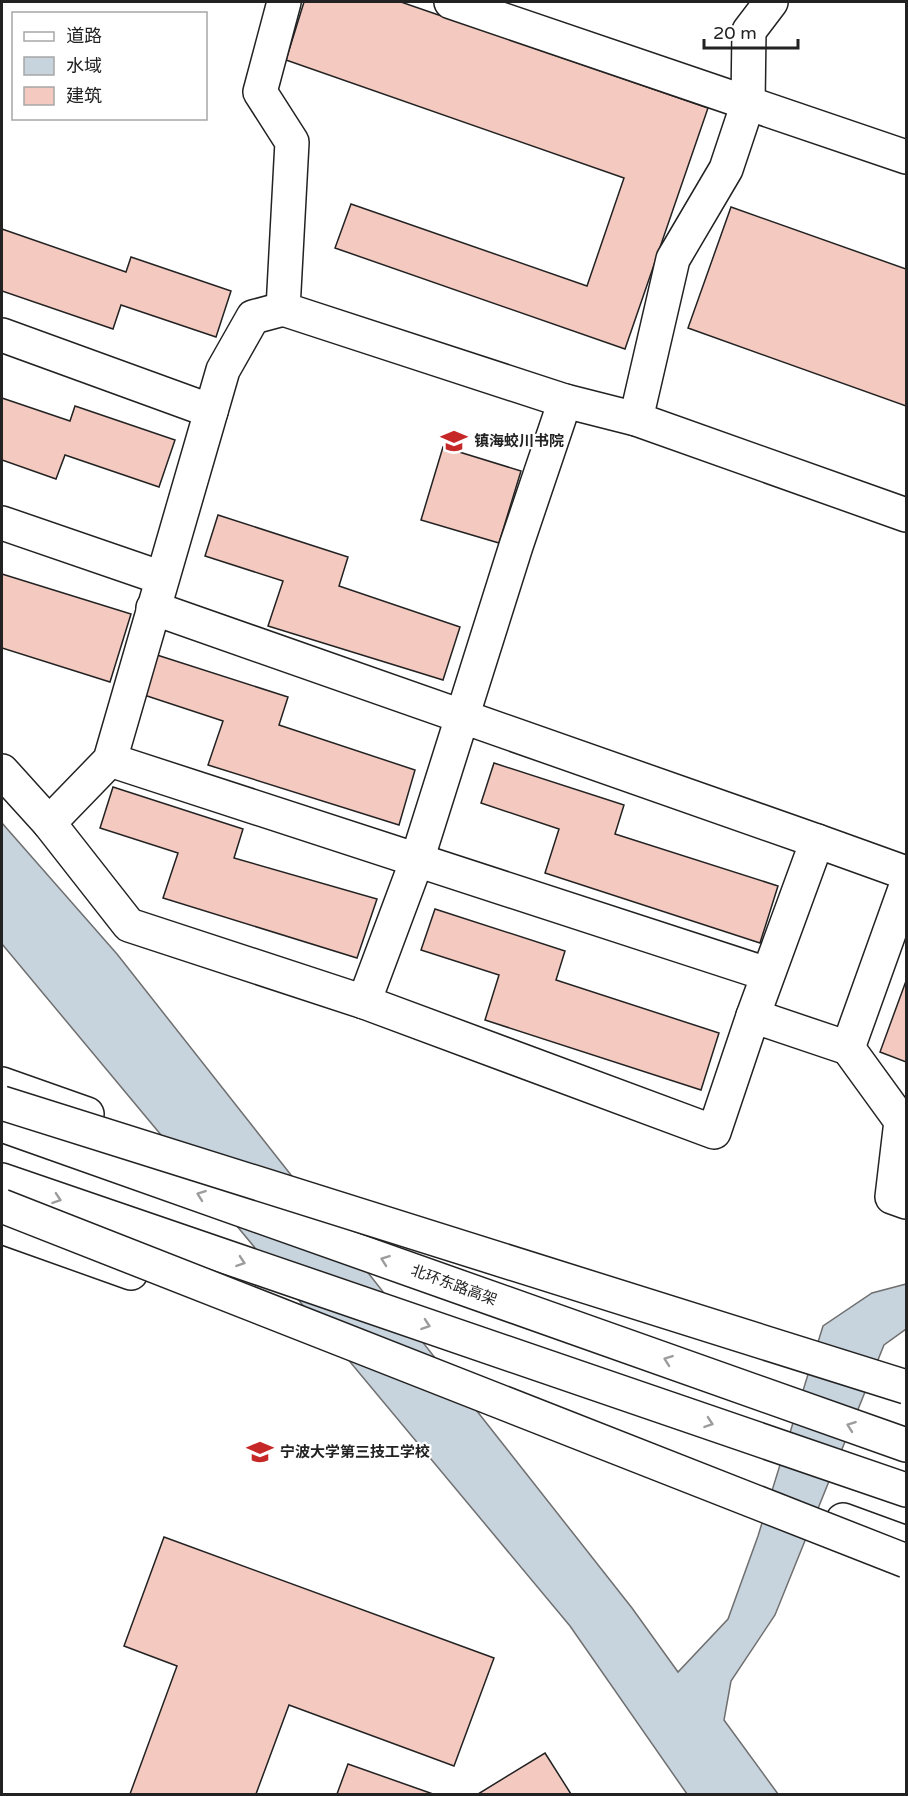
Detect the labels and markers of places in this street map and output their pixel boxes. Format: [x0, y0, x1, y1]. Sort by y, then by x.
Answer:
school or university icon: 镇海蛟川书院 [439, 426, 469, 456]
place label: 镇海蛟川书院 [474, 432, 564, 450]
school or university icon: 宁波大学第三技工学校 [245, 1437, 275, 1467]
place label: 宁波大学第三技工学校 [280, 1443, 430, 1461]

